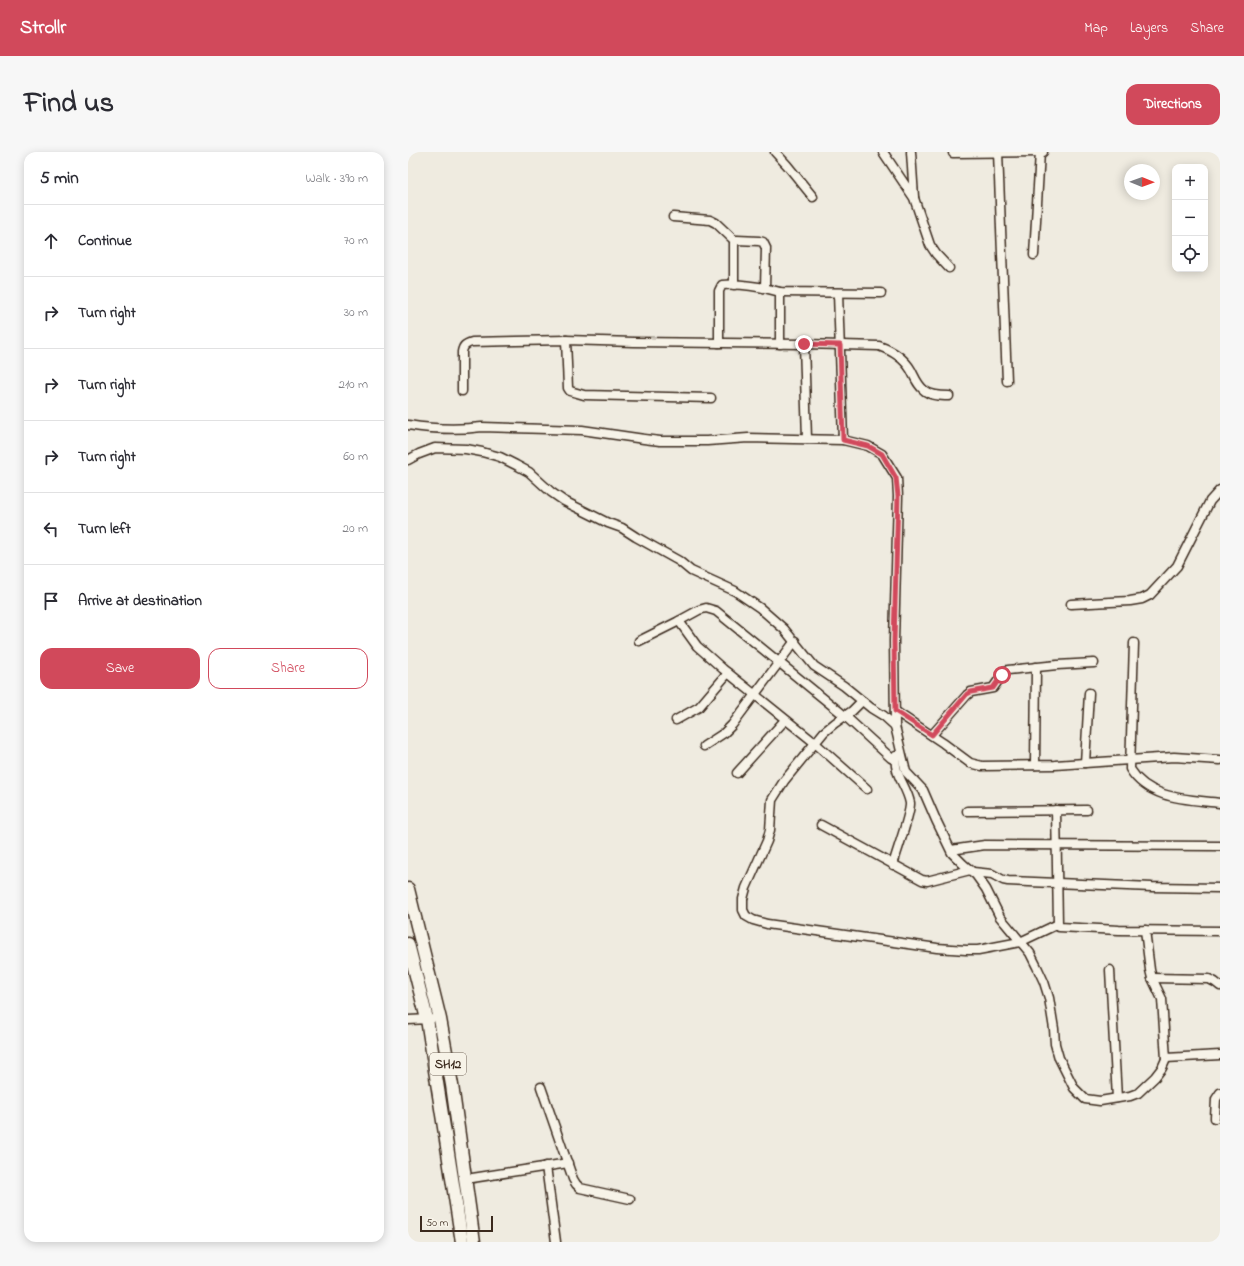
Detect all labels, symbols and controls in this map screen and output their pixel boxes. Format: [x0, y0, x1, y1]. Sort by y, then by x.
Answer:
text: Strollr [20, 15, 66, 42]
text: Map [1084, 18, 1108, 39]
text: Layers [1130, 18, 1168, 39]
text: Share [1190, 18, 1224, 39]
text: Find us [24, 84, 114, 125]
button: Directions [1126, 84, 1220, 125]
north arrow [1124, 164, 1160, 200]
map controls [1172, 164, 1208, 272]
button: + [1172, 164, 1208, 200]
text: 5 min [40, 166, 79, 191]
text: Walk · 390 m [306, 169, 368, 188]
button: − [1172, 200, 1208, 236]
icon: ahead [40, 230, 62, 252]
text: Continue [78, 230, 132, 252]
text: 70 m [344, 231, 368, 250]
button: locate [1172, 236, 1208, 272]
icon: right [40, 302, 62, 324]
text: Turn right [78, 302, 136, 324]
text: 30 m [344, 303, 368, 322]
route end [795, 335, 813, 353]
icon: right [40, 374, 62, 396]
text: Turn right [78, 374, 136, 396]
text: 210 m [338, 375, 368, 394]
icon: right [40, 446, 62, 468]
text: Turn right [78, 446, 136, 468]
text: 60 m [343, 447, 368, 466]
icon: left [40, 518, 62, 540]
text: Turn left [78, 518, 131, 540]
text: 20 m [343, 519, 368, 538]
icon: arrive [40, 590, 62, 612]
text: Arrive at destination [78, 590, 202, 612]
button: Save [40, 648, 200, 689]
button: Share [208, 648, 368, 689]
route start [993, 666, 1011, 684]
road number: SH12 [430, 1053, 466, 1075]
scale bar [420, 1214, 493, 1233]
text: 50 m [426, 1215, 448, 1231]

